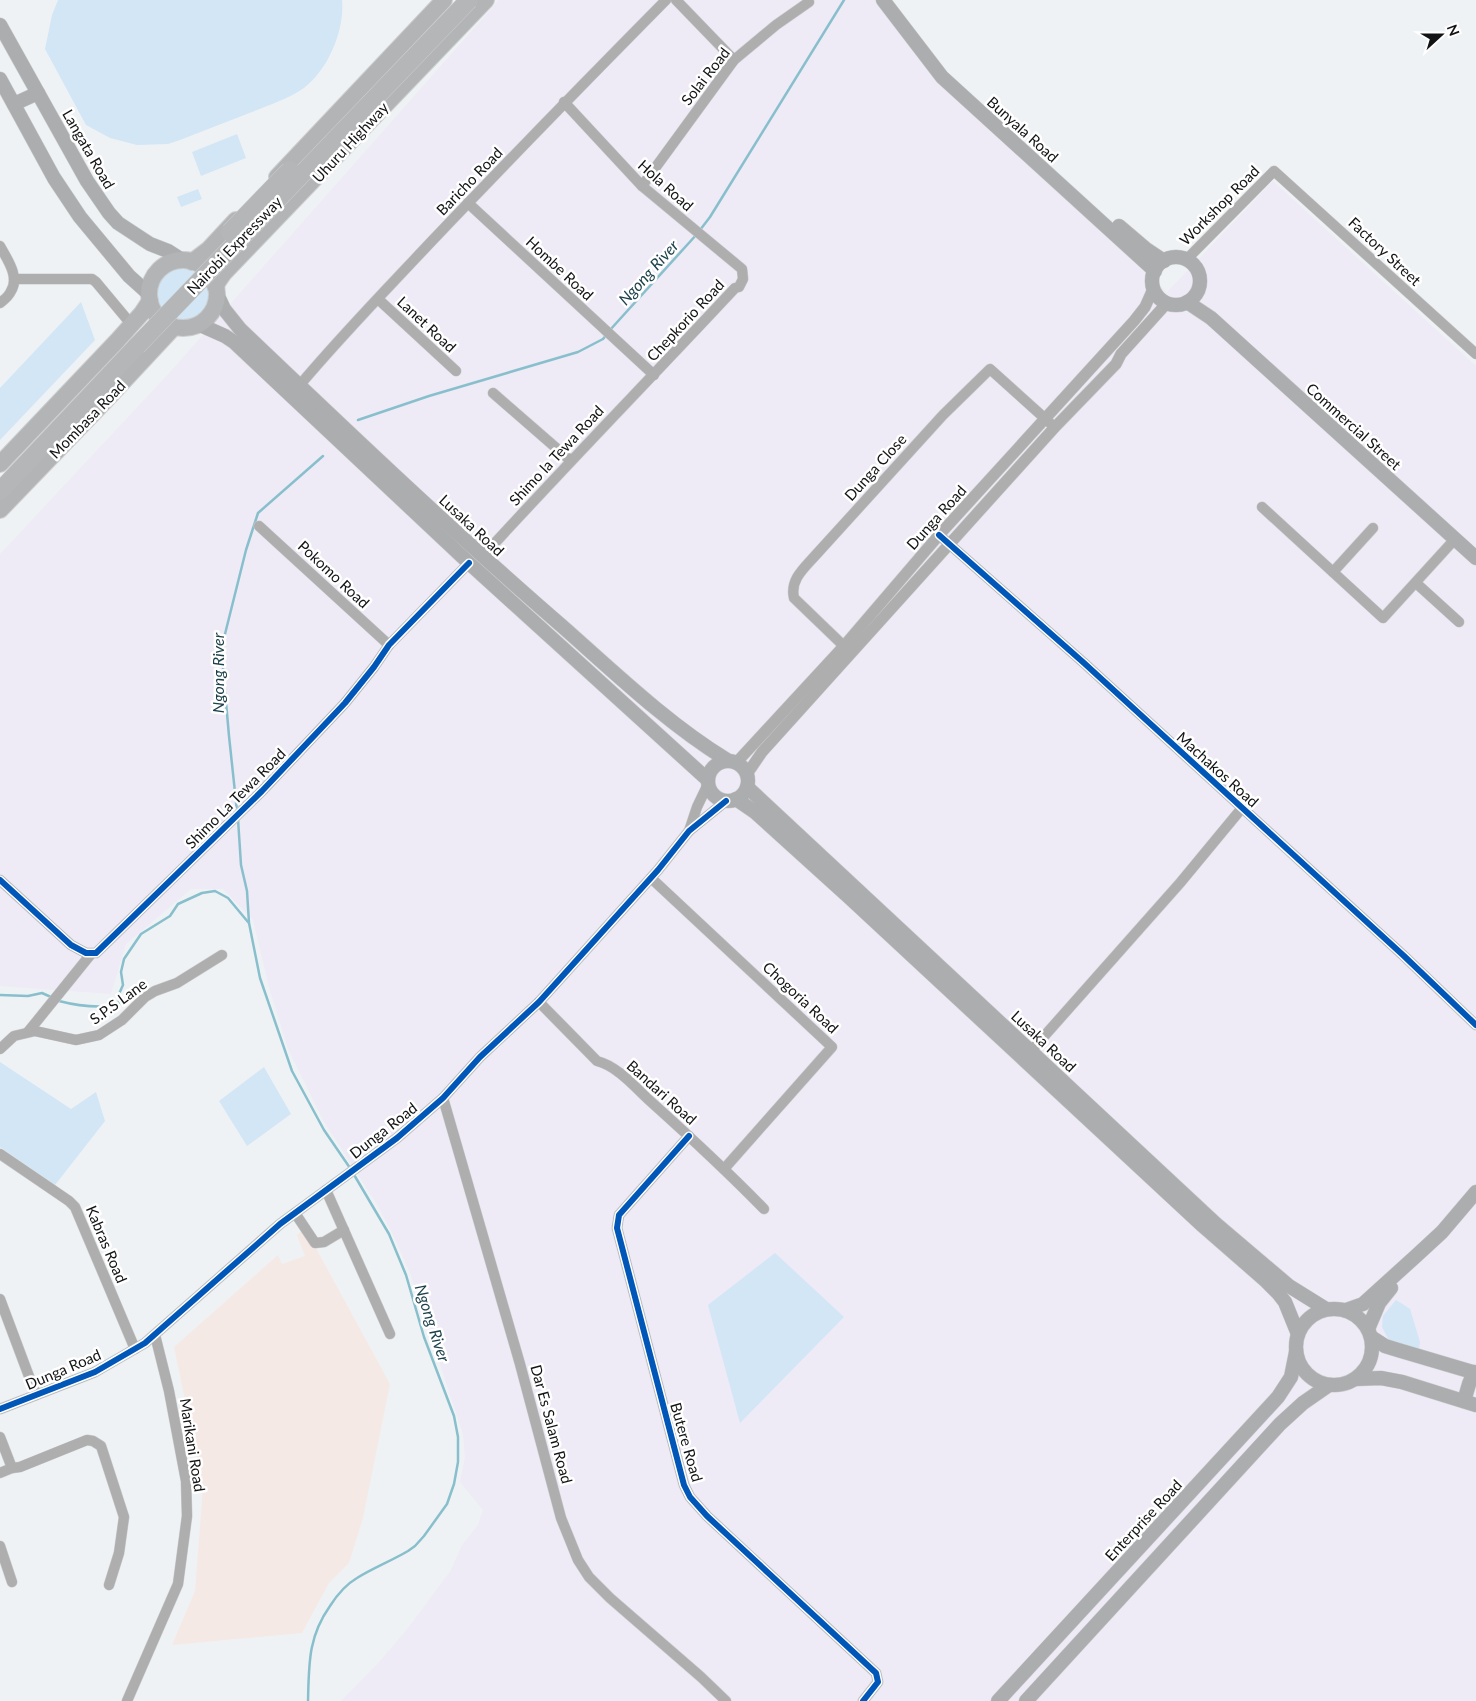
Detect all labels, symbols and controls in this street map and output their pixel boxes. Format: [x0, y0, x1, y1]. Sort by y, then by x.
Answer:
north arrow [1416, 10, 1466, 60]
text: N [1444, 22, 1463, 38]
street label: Solai Road [677, 44, 733, 108]
street label: Bunyala Road [984, 92, 1062, 166]
street label: Uhuru Highway [308, 98, 392, 186]
street label: Langata Road [59, 106, 119, 192]
street label: Baricho Road [432, 143, 506, 219]
street label: Hola Road [635, 156, 697, 214]
street label: Workshop Road [1175, 161, 1263, 249]
street label: Nairobi Expressway [183, 192, 285, 298]
street label: Factory Street [1345, 213, 1425, 289]
street label: Hombe Road [523, 232, 597, 304]
water label: Ngong River [614, 235, 682, 308]
street label: Chepkorio Road [643, 275, 727, 365]
street label: Lanet Road [394, 292, 460, 356]
street label: Mombasa Road [45, 376, 129, 462]
street label: Commercial Street [1303, 379, 1406, 474]
street label: Shimo la Tewa Road [505, 401, 607, 509]
street label: Dunga Close [840, 430, 910, 504]
street label: Dunga Road [902, 481, 970, 553]
street label: Lusaka Road [436, 491, 508, 559]
street label: Pokomo Road [295, 536, 373, 612]
water label: Ngong River [208, 632, 227, 713]
street label: Machakos Road [1174, 728, 1262, 810]
street label: Shimo La Tewa Road [181, 744, 289, 852]
street label: Chogoria Road [760, 957, 842, 1037]
street label: S.P.S Lane [86, 974, 150, 1028]
street label: Lusaka Road [1008, 1007, 1080, 1075]
street label: Bandari Road [623, 1056, 701, 1128]
street label: Dunga Road [346, 1098, 420, 1162]
street label: Kabras Road [83, 1203, 131, 1285]
water label: Ngong River [412, 1282, 455, 1365]
street label: Dunga Road [22, 1345, 104, 1393]
street label: Dar Es Salam Road [527, 1363, 577, 1485]
street label: Marikani Road [177, 1397, 209, 1493]
street label: Butere Road [667, 1400, 707, 1484]
street label: Enterprise Road [1101, 1476, 1185, 1564]

